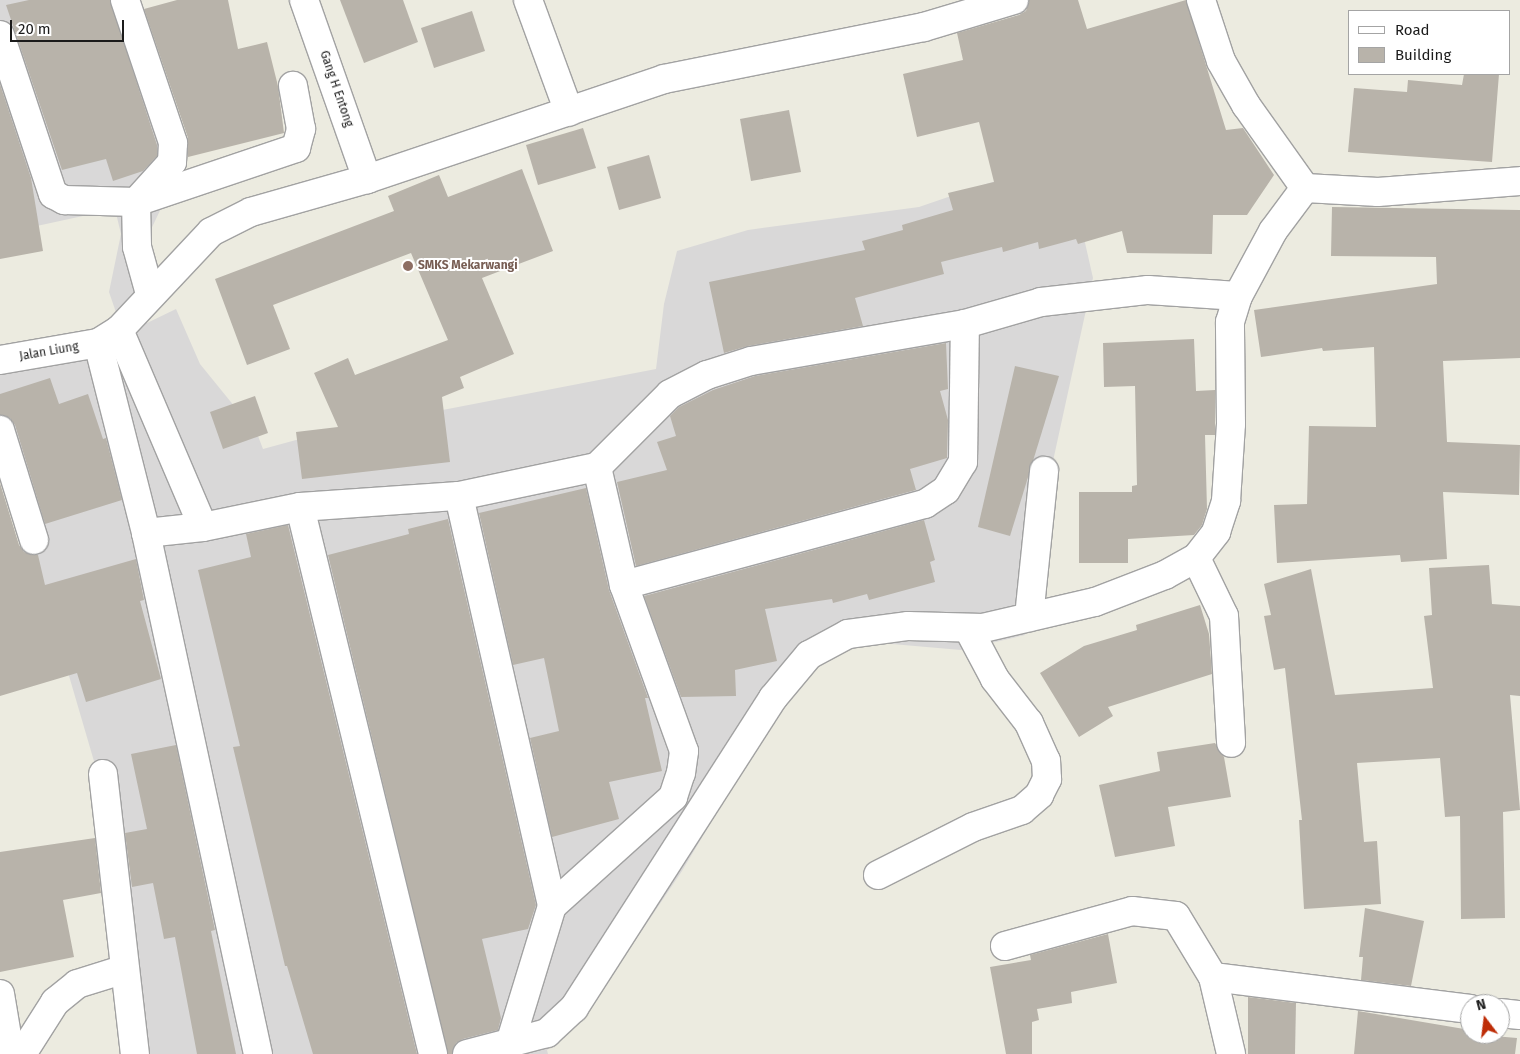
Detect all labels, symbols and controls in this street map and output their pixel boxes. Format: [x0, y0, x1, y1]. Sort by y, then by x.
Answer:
scale bar [12, 10, 126, 42]
legend [1348, 10, 1510, 75]
text: 20 m [18, 20, 51, 38]
text: Road [1395, 21, 1430, 39]
text: Building [1395, 46, 1451, 64]
street label: Gang H Entong [316, 49, 356, 129]
place label: SMKS Mekarwangi [418, 259, 518, 273]
marker: SMKS Mekarwangi [402, 260, 414, 272]
street label: Jalan Liung [18, 340, 80, 364]
north arrow [1460, 994, 1510, 1044]
text: N [1475, 996, 1488, 1014]

